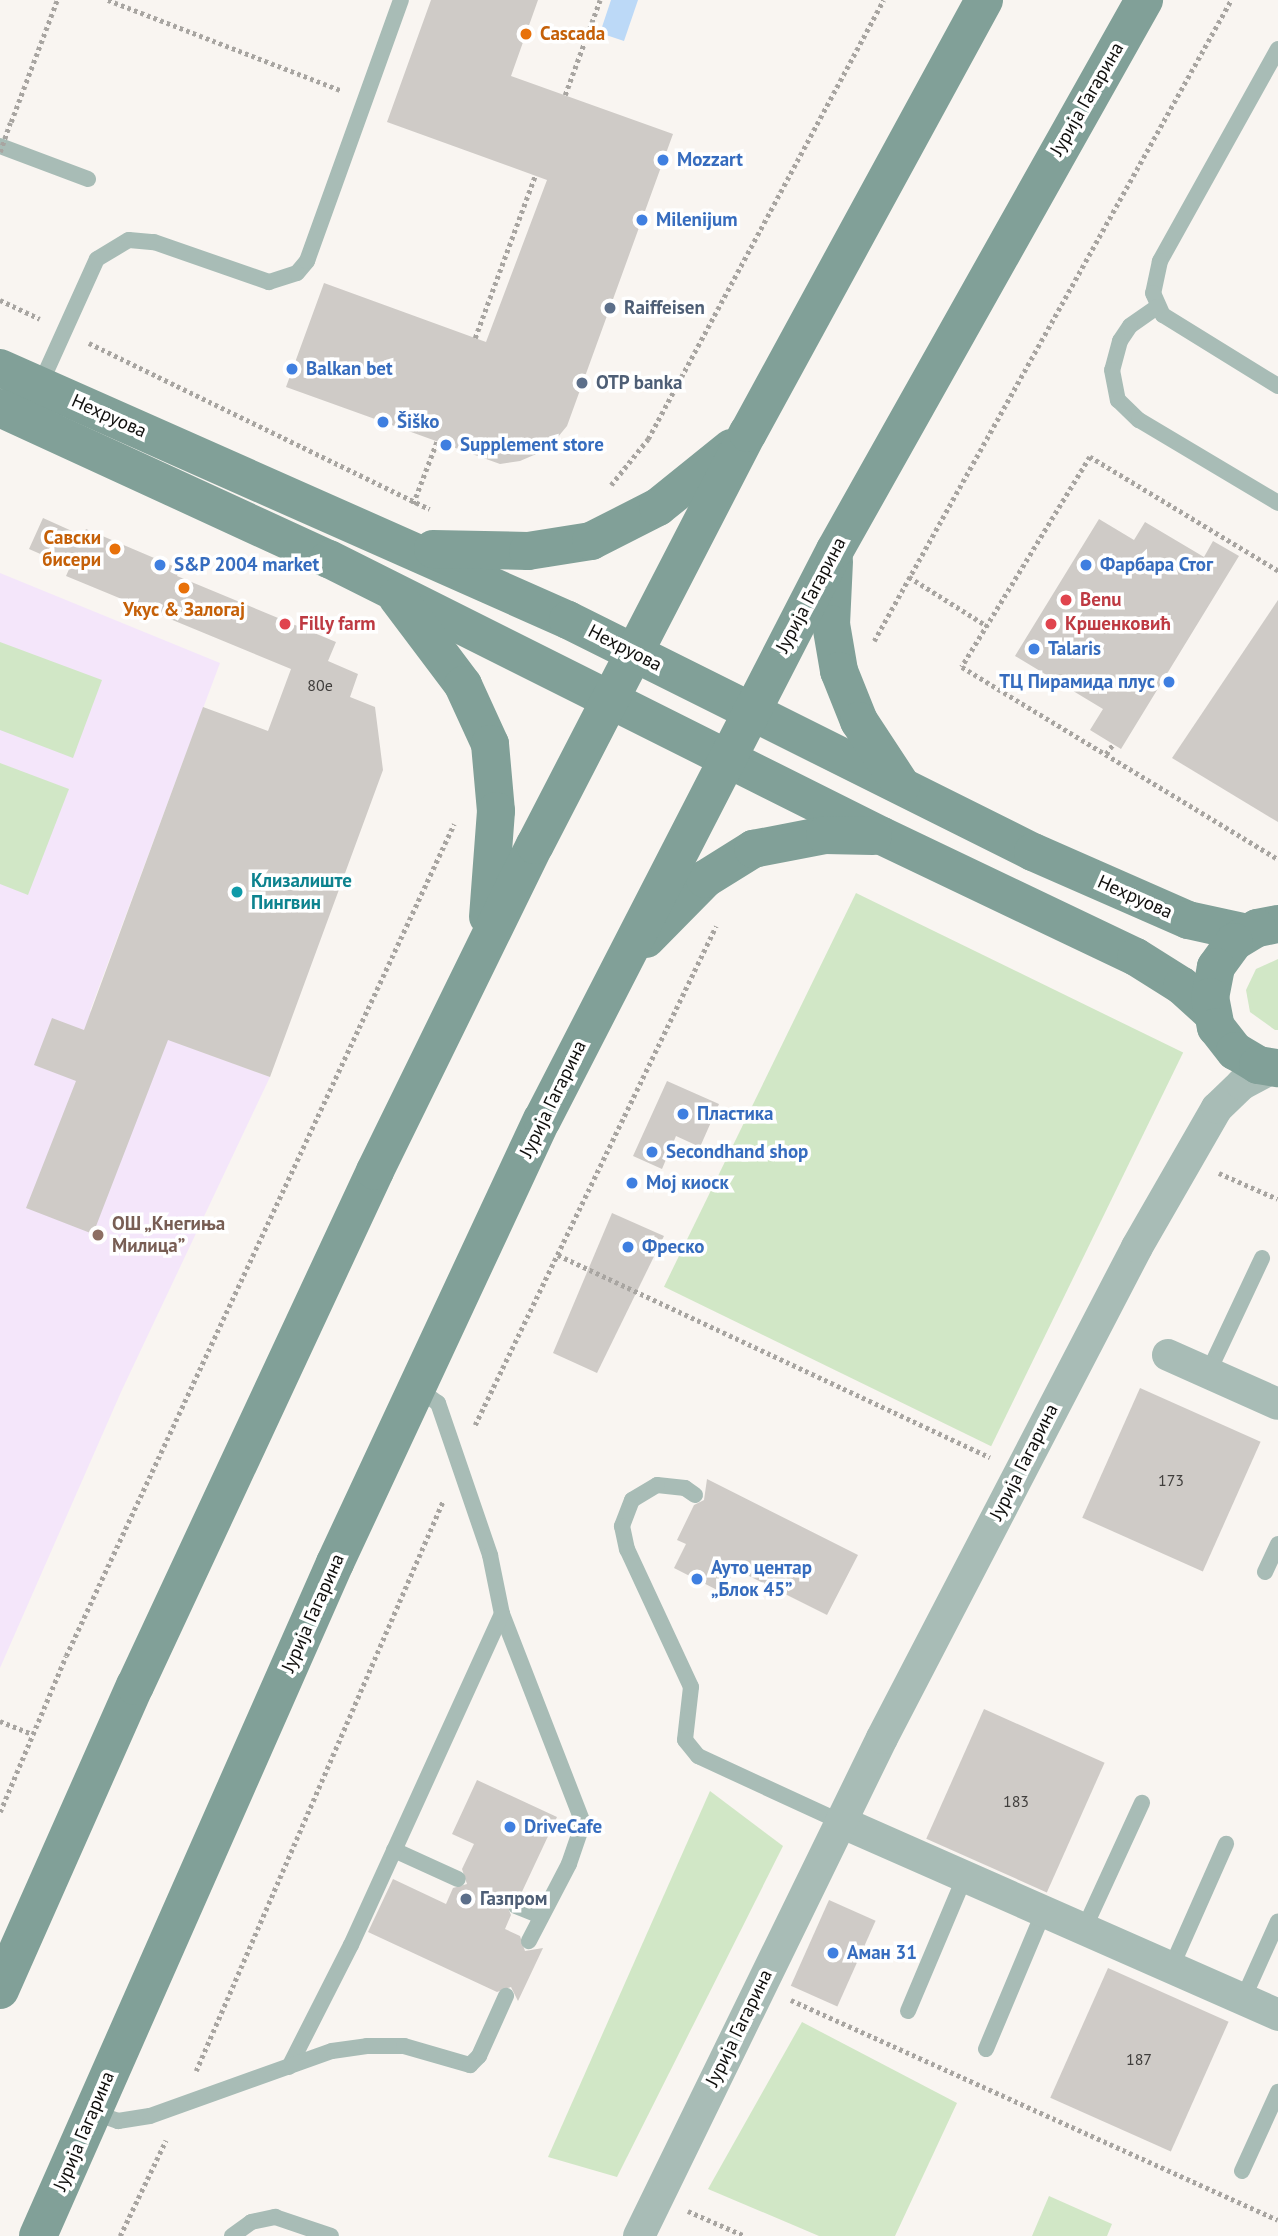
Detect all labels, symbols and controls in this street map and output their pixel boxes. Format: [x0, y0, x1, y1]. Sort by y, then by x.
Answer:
place label: Cascada [540, 23, 605, 45]
marker: Cascada [518, 26, 534, 42]
street label: Јурија Гагарина [1045, 38, 1129, 160]
place label: Mozzart [677, 149, 743, 171]
marker: Mozzart [655, 152, 671, 168]
place label: Milenijum [656, 209, 738, 231]
marker: Milenijum [634, 212, 650, 228]
place label: Raiffeisen [624, 297, 705, 319]
marker: Raiffeisen [602, 300, 618, 316]
place label: Balkan bet [306, 358, 393, 380]
marker: Balkan bet [284, 361, 300, 377]
place label: OTP banka [596, 372, 683, 394]
marker: OTP banka [574, 375, 590, 391]
street label: Нехруова [68, 389, 150, 443]
place label: Šiško [397, 411, 440, 433]
marker: Šiško [375, 414, 391, 430]
place label: Supplement store [460, 434, 604, 456]
marker: Supplement store [438, 437, 454, 453]
place label: Савски бисери [42, 527, 101, 571]
street label: Јурија Гагарина [771, 534, 851, 656]
marker: Савски бисери [107, 541, 123, 557]
place label: S&P 2004 market [174, 554, 320, 576]
place label: Фарбара Стог [1100, 554, 1213, 576]
marker: S&P 2004 market [152, 557, 168, 573]
marker: Фарбара Стог [1078, 557, 1094, 573]
marker: Укус & Залогај [176, 580, 192, 596]
place label: Benu [1080, 589, 1121, 611]
marker: Benu [1058, 592, 1074, 608]
place label: Укус & Залогај [123, 599, 245, 621]
place label: Filly farm [299, 613, 376, 635]
place label: Кршенковић [1065, 613, 1171, 635]
marker: Filly farm [277, 616, 293, 632]
marker: Кршенковић [1043, 616, 1059, 632]
street label: Нехруова [584, 620, 666, 676]
place label: Talaris [1048, 638, 1101, 660]
marker: Talaris [1026, 641, 1042, 657]
place label: ТЦ Пирамида плус [999, 671, 1155, 693]
marker: ТЦ Пирамида плус [1161, 674, 1177, 690]
house number: 80e [307, 675, 333, 695]
place label: Клизалиште Пингвин [251, 870, 352, 914]
street label: Нехруова [1094, 870, 1176, 924]
marker: Клизалиште Пингвин [229, 884, 245, 900]
street label: Јурија Гагарина [515, 1037, 591, 1161]
place label: Пластика [697, 1103, 773, 1125]
marker: Пластика [675, 1106, 691, 1122]
place label: Secondhand shop [666, 1141, 808, 1163]
marker: Secondhand shop [644, 1144, 660, 1160]
place label: Мој киоск [646, 1172, 729, 1194]
marker: Мој киоск [624, 1175, 640, 1191]
place label: ОШ „Кнегиња Милица” [112, 1213, 227, 1257]
marker: ОШ „Кнегиња Милица” [90, 1227, 106, 1243]
place label: Фреско [642, 1236, 705, 1258]
marker: Фреско [620, 1239, 636, 1255]
street label: Јурија Гагарина [985, 1400, 1063, 1524]
house number: 173 [1158, 1470, 1184, 1490]
street label: Јурија Гагарина [277, 1550, 349, 1676]
place label: Ауто центар „Блок 45” [711, 1557, 812, 1601]
marker: Ауто центар „Блок 45” [689, 1571, 705, 1587]
house number: 183 [1003, 1791, 1029, 1811]
place label: DriveCafe [524, 1816, 602, 1838]
marker: DriveCafe [502, 1819, 518, 1835]
place label: Газпром [480, 1888, 547, 1910]
marker: Газпром [458, 1891, 474, 1907]
place label: Аман 31 [847, 1942, 917, 1964]
marker: Аман 31 [825, 1945, 841, 1961]
street label: Јурија Гагарина [701, 1966, 777, 2090]
house number: 187 [1126, 2049, 1152, 2069]
street label: Јурија Гагарина [49, 2068, 119, 2194]

